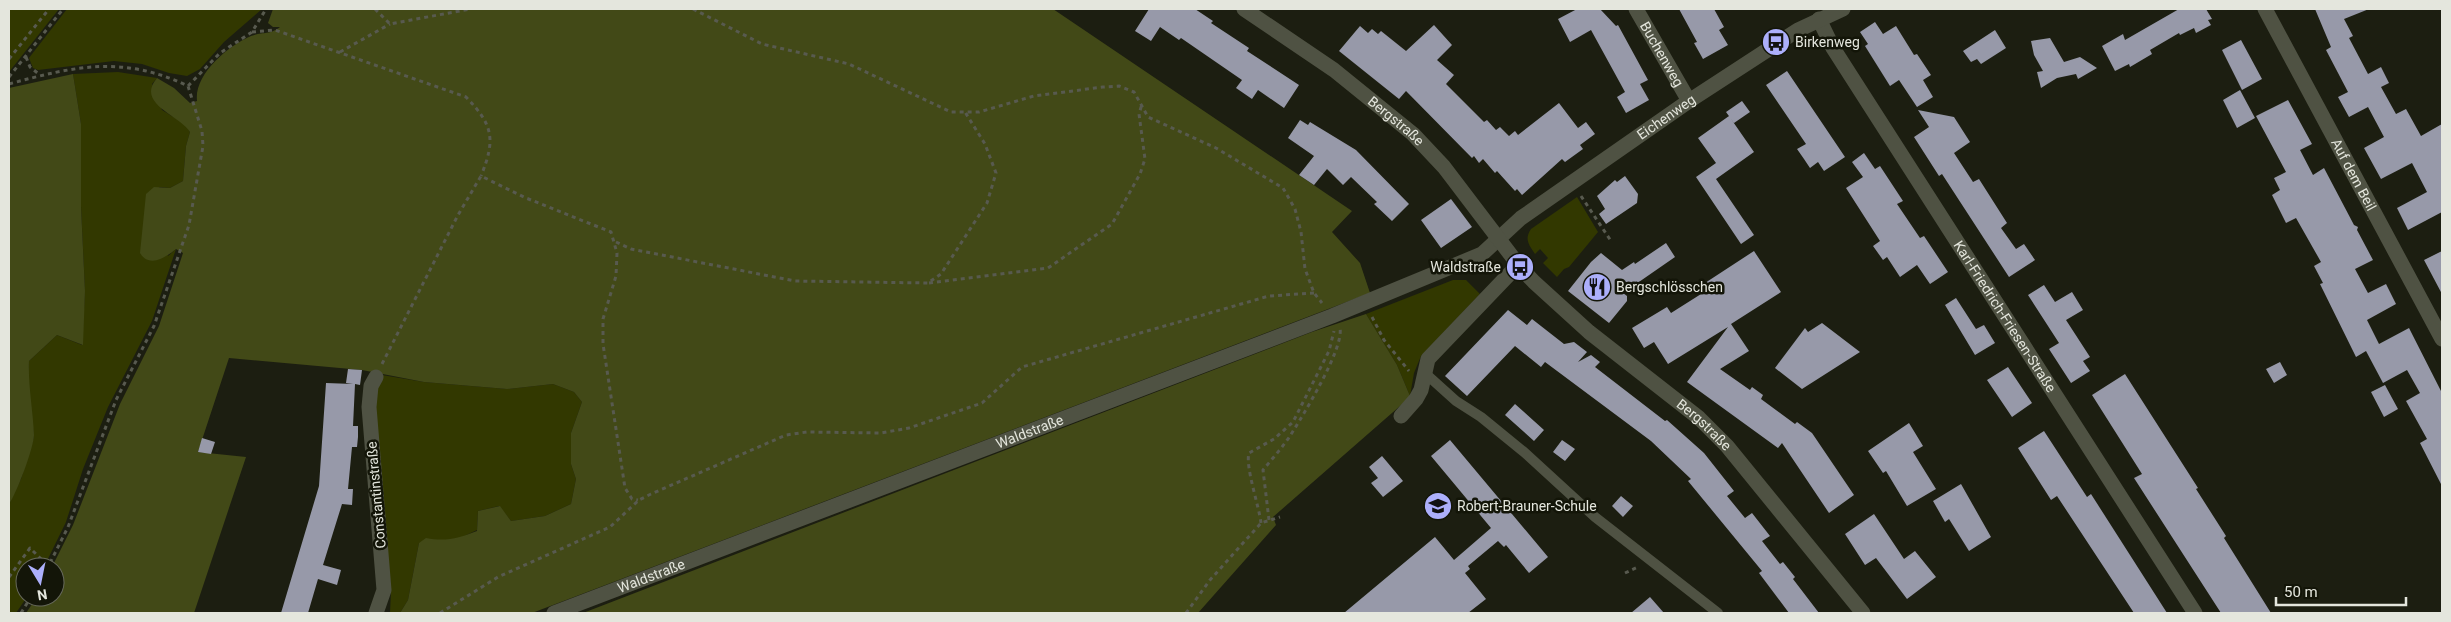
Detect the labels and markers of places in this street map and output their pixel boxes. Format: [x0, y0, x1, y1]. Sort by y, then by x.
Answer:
bus stop icon: Birkenweg [1761, 27, 1791, 57]
place label: Birkenweg [1795, 34, 1860, 50]
bus stop icon: Waldstraße [1505, 252, 1535, 282]
place label: Waldstraße [1430, 259, 1501, 275]
restaurant icon: Bergschlösschen [1582, 272, 1612, 302]
place label: Bergschlösschen [1616, 279, 1723, 295]
school or university icon: Robert-Brauner-Schule [1423, 491, 1453, 521]
place label: Robert-Brauner-Schule [1457, 498, 1597, 514]

